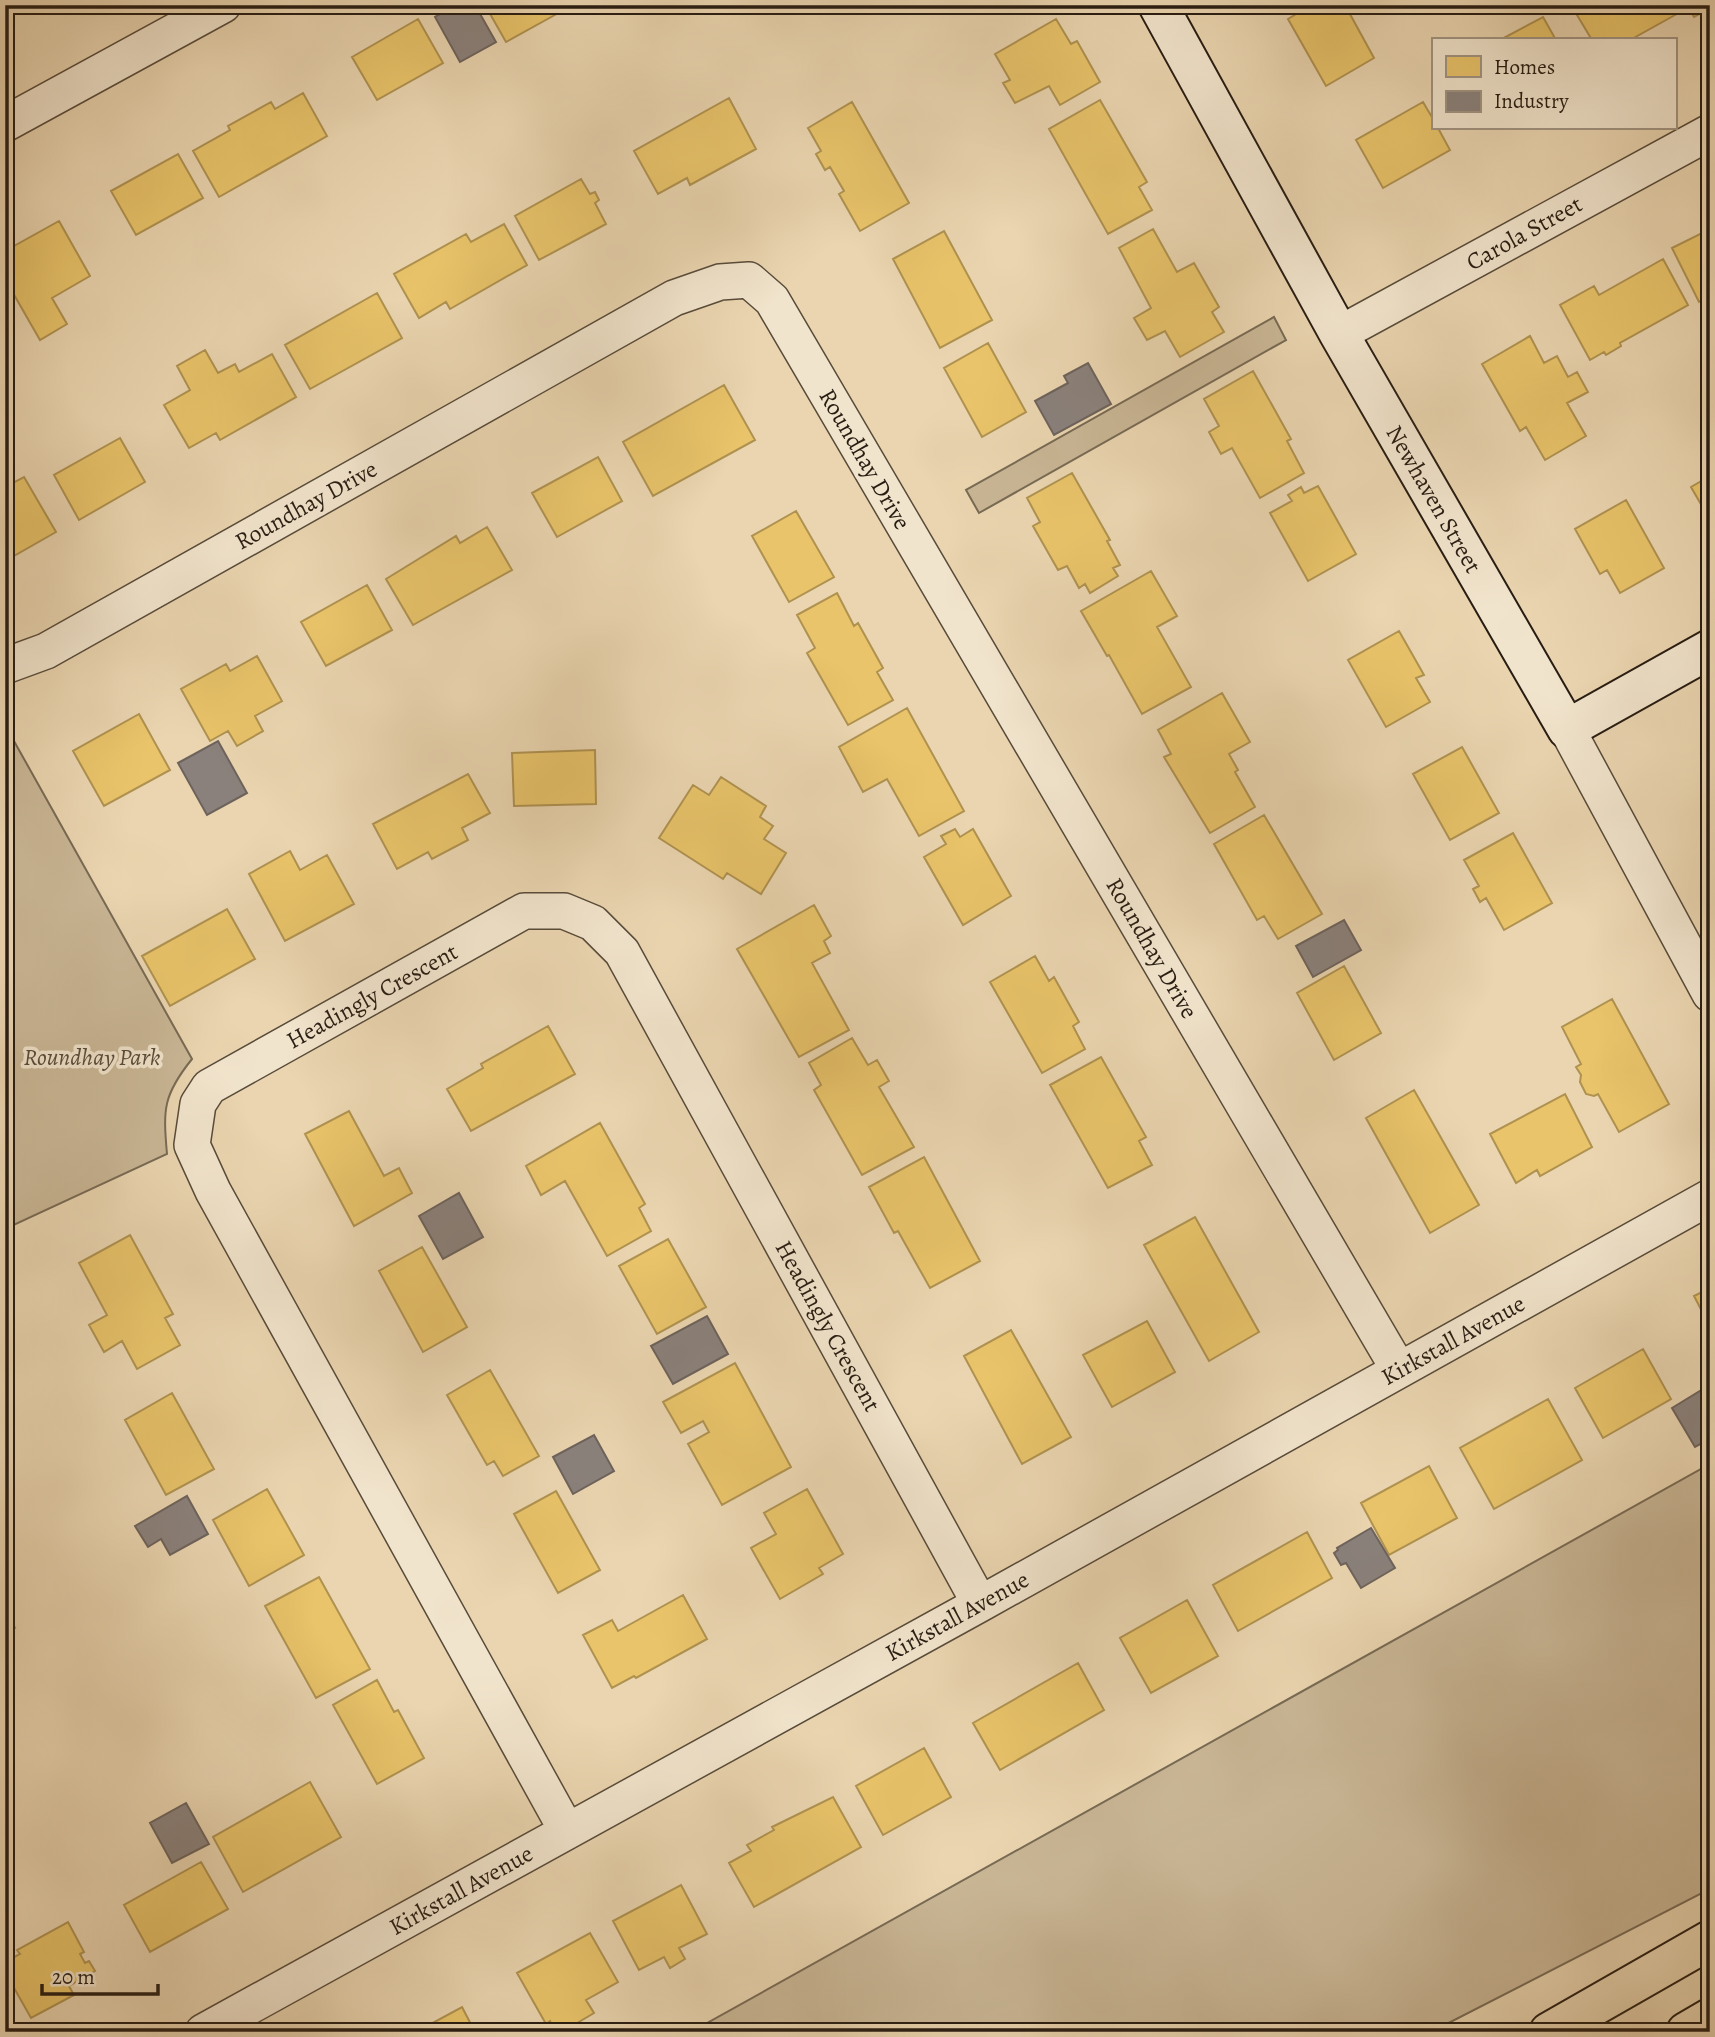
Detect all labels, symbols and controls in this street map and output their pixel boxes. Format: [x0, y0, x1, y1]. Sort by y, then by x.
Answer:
legend [1432, 38, 1676, 130]
text: Homes [1494, 53, 1555, 81]
text: Industry [1494, 87, 1569, 115]
street label: Carola Street [1460, 188, 1588, 278]
street label: Roundhay Drive [812, 383, 918, 535]
street label: Newhaven Street [1379, 419, 1489, 579]
street label: Roundhay Drive [229, 453, 383, 557]
street label: Roundhay Drive [1099, 872, 1205, 1024]
street label: Headingly Crescent [281, 936, 463, 1056]
park label: Roundhay Park [24, 1041, 161, 1073]
street label: Headingly Crescent [768, 1235, 888, 1417]
street label: Kirkstall Avenue [1375, 1287, 1531, 1393]
street label: Kirkstall Avenue [879, 1563, 1035, 1669]
street label: Kirkstall Avenue [383, 1837, 539, 1943]
scale bar [42, 1953, 158, 1997]
text: 20 m [52, 1963, 95, 1991]

